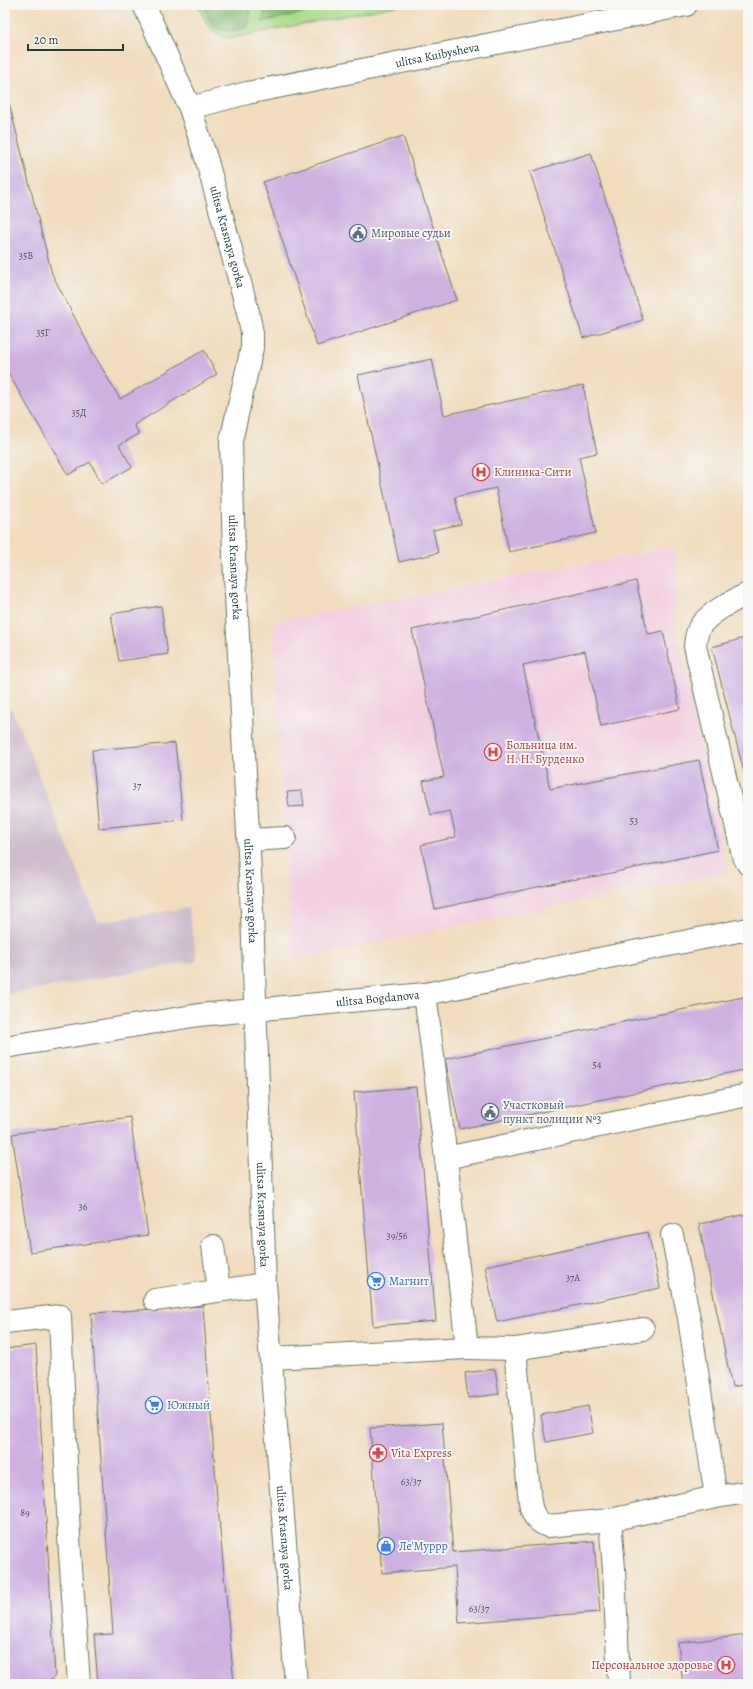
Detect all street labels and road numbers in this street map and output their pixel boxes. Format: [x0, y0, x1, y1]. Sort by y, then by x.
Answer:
street label: ulitsa Kuibysheva [394, 39, 481, 71]
street label: ulitsa Krasnaya gorka [206, 184, 249, 290]
street label: ulitsa Krasnaya gorka [225, 515, 245, 621]
street label: ulitsa Krasnaya gorka [240, 838, 261, 944]
street label: ulitsa Bogdanova [335, 987, 420, 1010]
street label: ulitsa Krasnaya gorka [253, 1162, 272, 1268]
street label: ulitsa Krasnaya gorka [273, 1485, 297, 1591]

